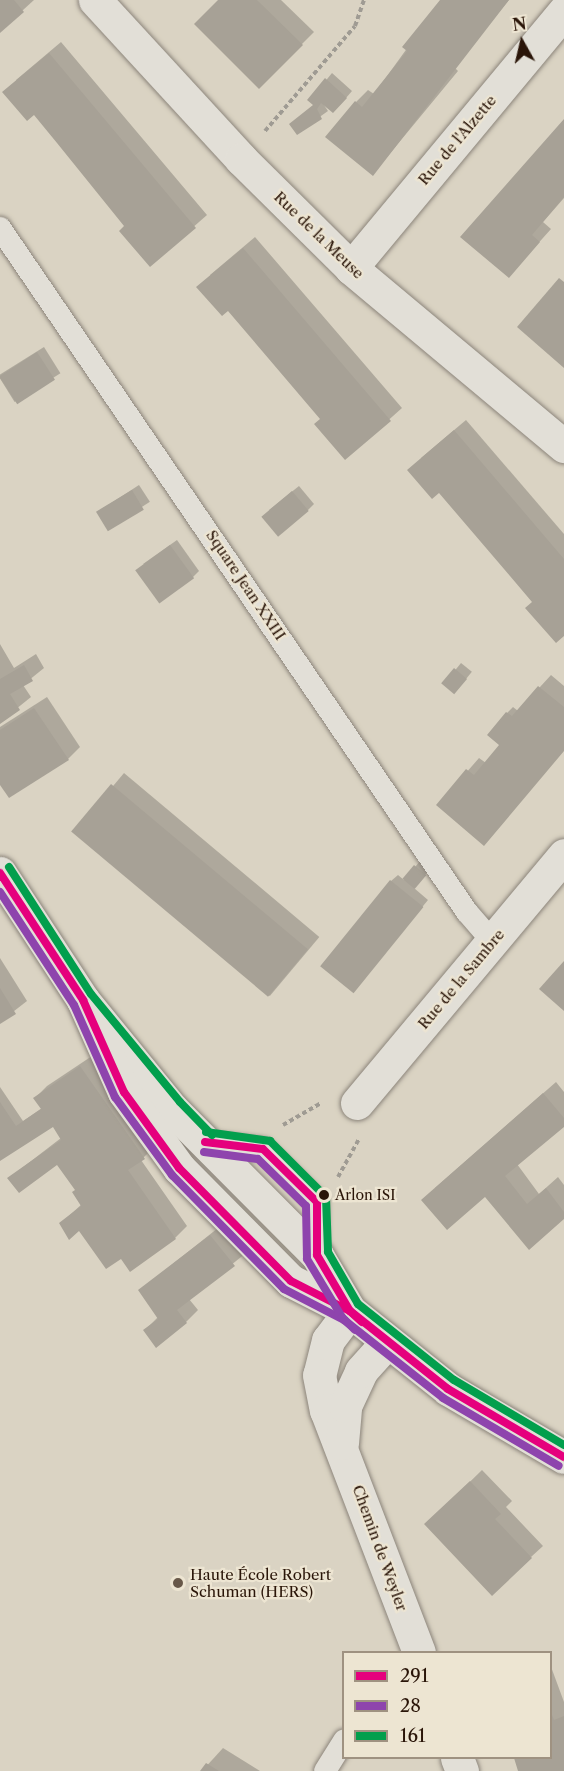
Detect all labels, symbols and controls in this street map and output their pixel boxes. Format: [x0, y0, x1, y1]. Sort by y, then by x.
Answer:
north arrow [492, 12, 552, 72]
text: N [511, 13, 528, 35]
street label: Rue de l'Alzette [414, 91, 500, 189]
street label: Rue de la Meuse [270, 188, 368, 282]
street label: Square Jean XXIII [202, 526, 290, 644]
street label: Rue de la Sambre [414, 925, 508, 1033]
place label: Arlon ISI [335, 1187, 395, 1203]
marker: Arlon ISI [318, 1189, 330, 1201]
street label: Chemin de Weyler [349, 1482, 411, 1614]
place label: Haute École Robert Schuman (HERS) [190, 1565, 331, 1600]
marker: Haute École Robert Schuman (HERS) [171, 1576, 185, 1590]
legend [342, 1651, 552, 1759]
text: 291 [400, 1665, 428, 1687]
text: 28 [400, 1695, 421, 1717]
text: 161 [400, 1725, 426, 1747]

